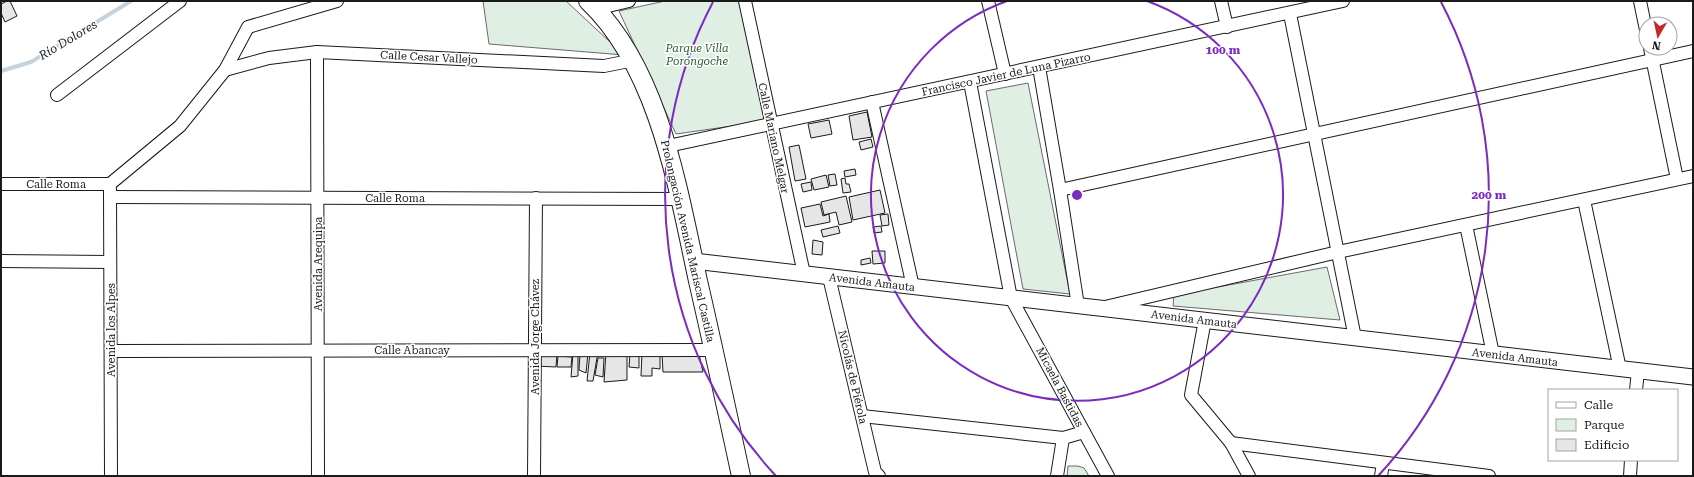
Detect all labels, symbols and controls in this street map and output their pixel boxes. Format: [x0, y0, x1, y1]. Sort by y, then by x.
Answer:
north arrow [1638, 16, 1678, 56]
water label: Río Dolores [35, 17, 100, 63]
text: N [1651, 38, 1662, 52]
park label: Parque Villa Porongoche [664, 42, 729, 68]
text: 100 m [1206, 43, 1241, 57]
street label: Calle Cesar Vallejo [380, 48, 478, 67]
street label: Francisco Javier de Luna Pizarro [921, 50, 1092, 99]
street label: Calle Mariano Melgar [755, 82, 792, 195]
street label: Prolongación Avenida Mariscal Castilla [658, 139, 717, 343]
street label: Calle Roma [26, 178, 86, 191]
centre of rings [1070, 188, 1084, 202]
text: 200 m [1472, 188, 1507, 202]
street label: Calle Roma [365, 192, 425, 205]
street label: Avenida Arequipa [312, 217, 325, 311]
street label: Avenida Amauta [828, 271, 916, 294]
street label: Avenida Jorge Chávez [529, 279, 542, 395]
street label: Avenida los Alpes [105, 283, 118, 377]
street label: Avenida Amauta [1150, 308, 1238, 331]
street label: Nicolás de Piérola [835, 329, 870, 425]
street label: Calle Abancay [374, 344, 450, 357]
street label: Micaela Bastidas [1033, 345, 1086, 429]
street label: Avenida Amauta [1471, 346, 1559, 369]
legend [1548, 389, 1678, 461]
text: Calle [1584, 398, 1614, 412]
text: Parque [1584, 418, 1625, 432]
text: Edificio [1584, 438, 1629, 452]

